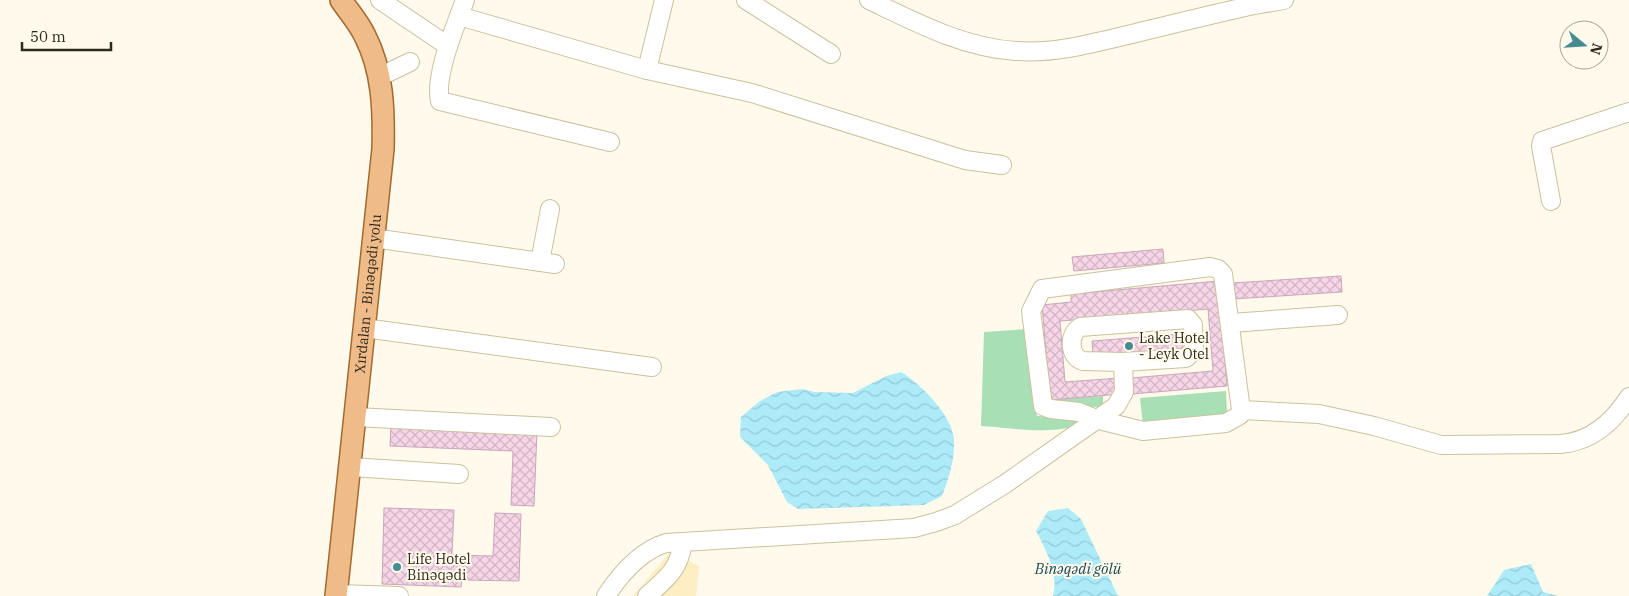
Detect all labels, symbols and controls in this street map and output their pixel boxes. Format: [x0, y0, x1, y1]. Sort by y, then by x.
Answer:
scale bar [22, 20, 111, 52]
north arrow [1559, 20, 1609, 70]
text: 50 m [30, 27, 66, 46]
text: N [1586, 41, 1607, 57]
street label: Xırdalan - Binəqədi yolu [350, 213, 385, 374]
place label: Lake Hotel - Leyk Otel [1139, 329, 1209, 363]
marker: Lake Hotel - Leyk Otel [1123, 340, 1135, 352]
place label: Life Hotel Binəqədi [407, 550, 471, 584]
water label: Binəqədi gölü [1034, 559, 1122, 578]
marker: Life Hotel Binəqədi [391, 561, 403, 573]

